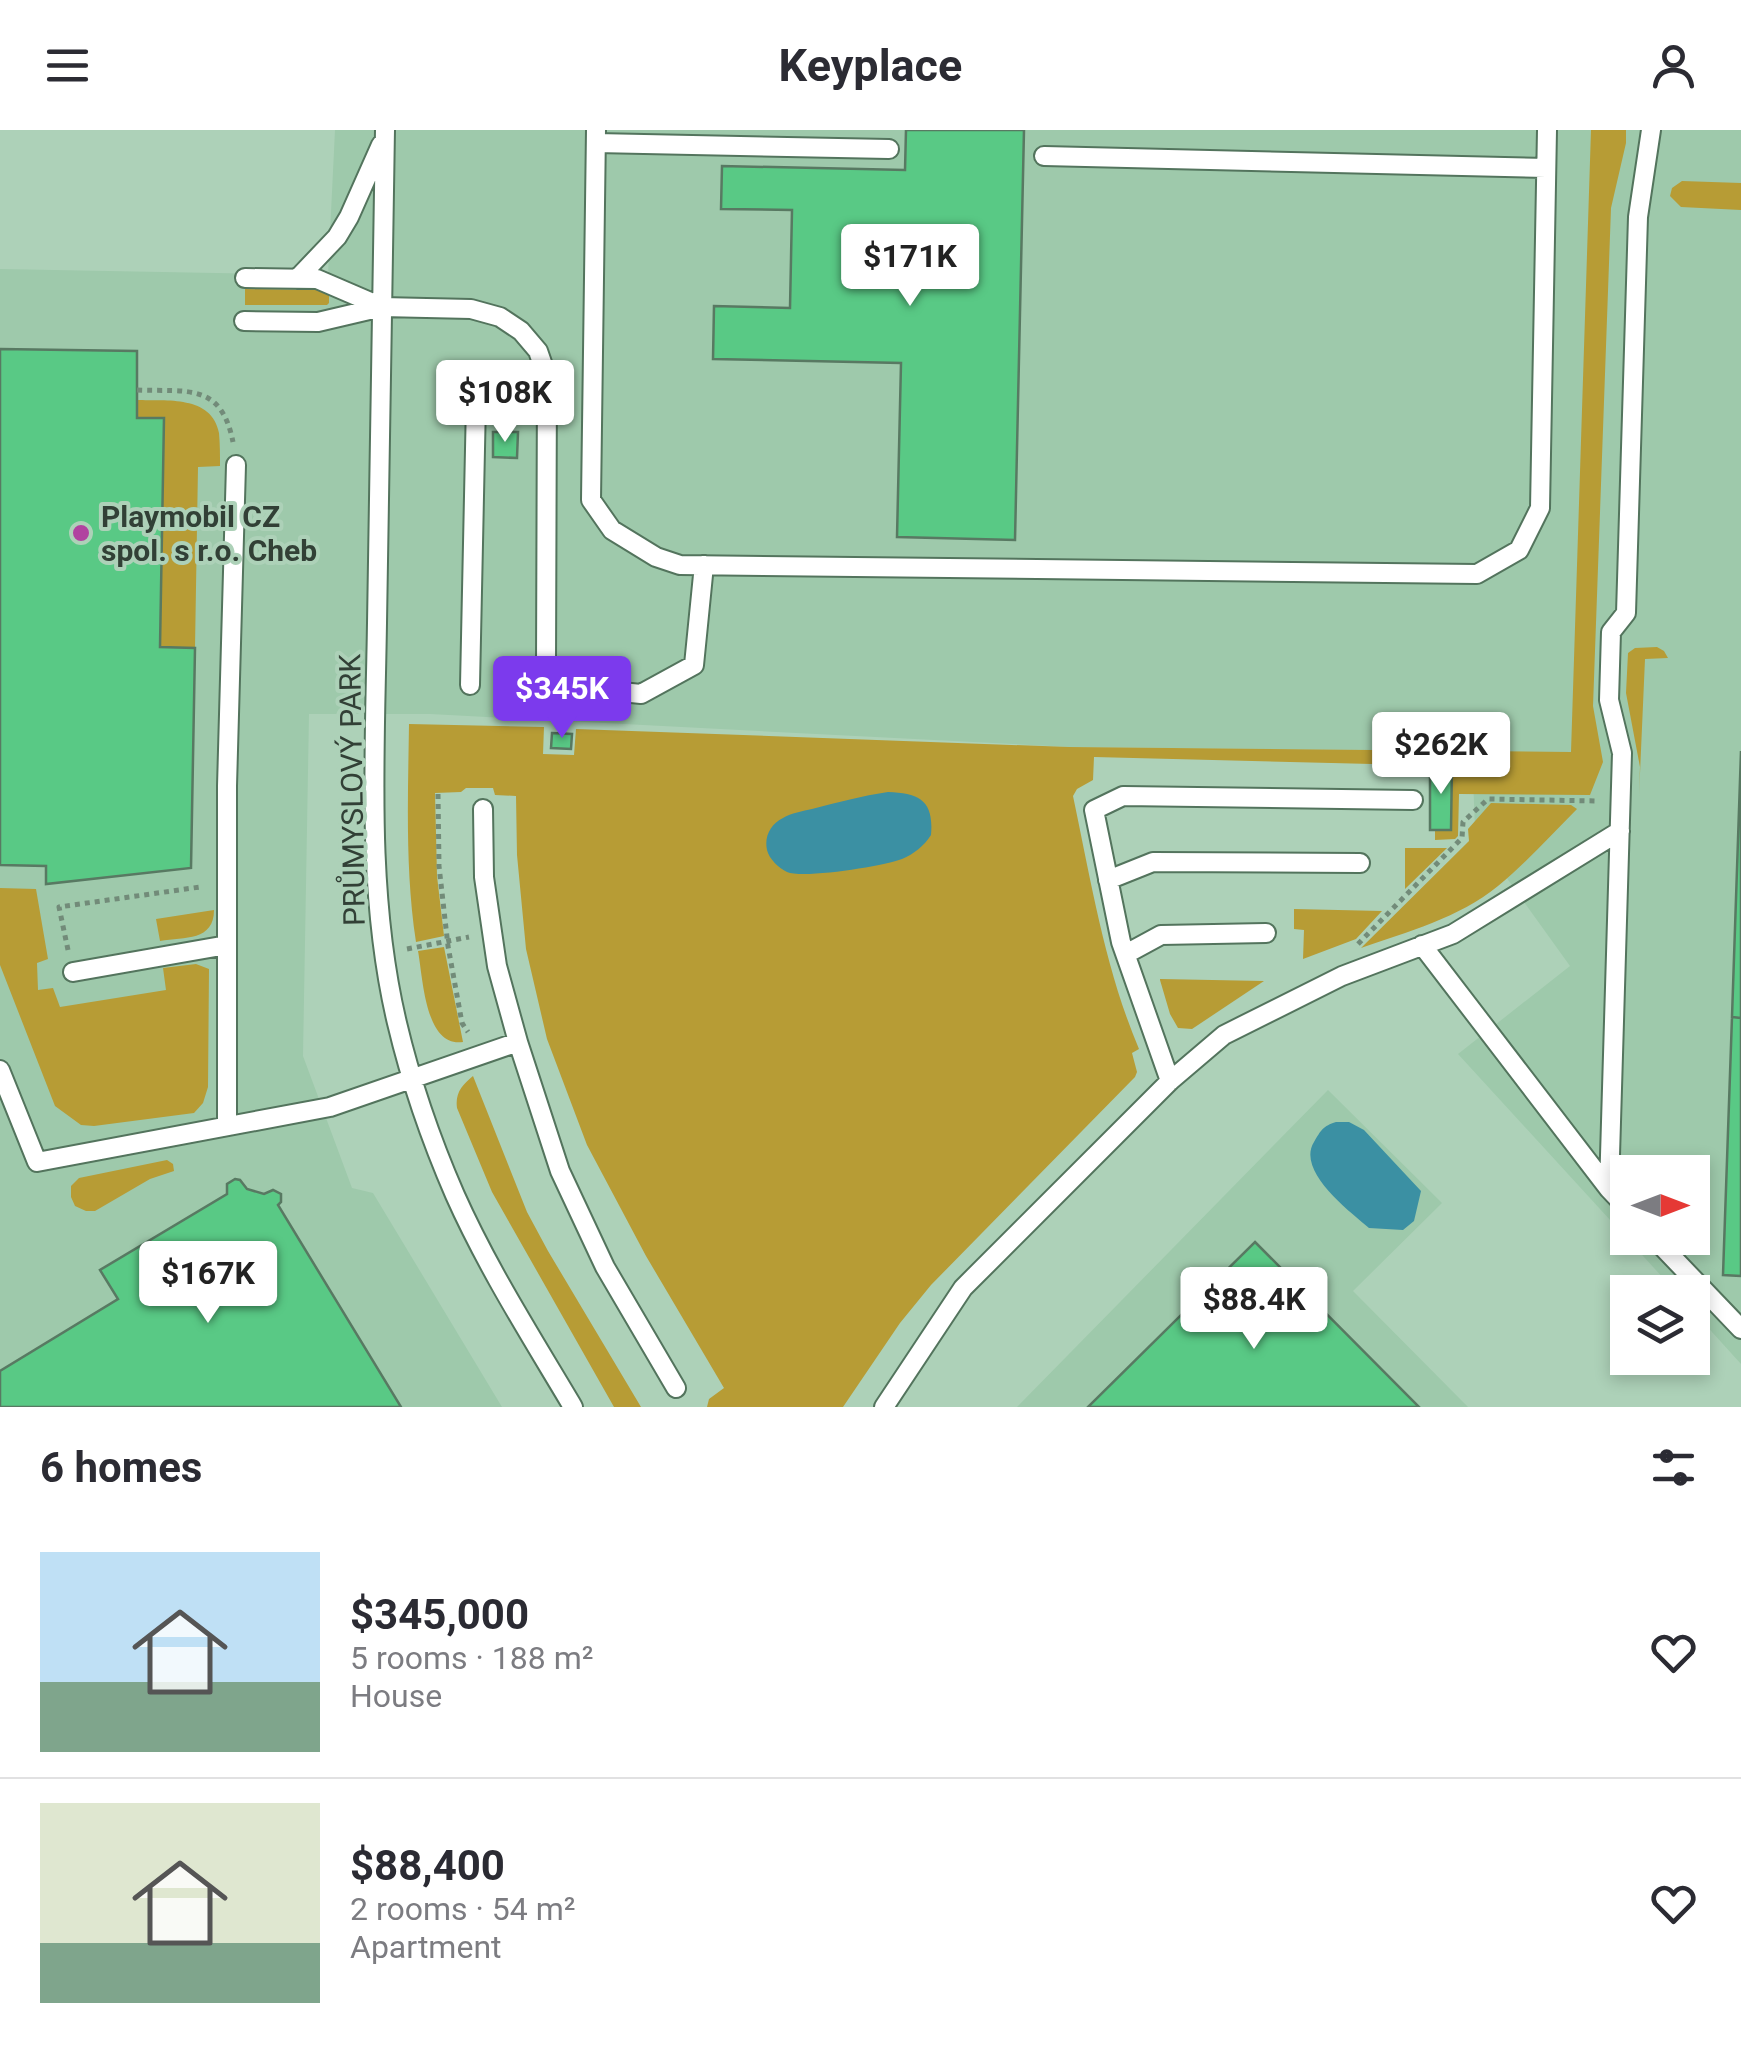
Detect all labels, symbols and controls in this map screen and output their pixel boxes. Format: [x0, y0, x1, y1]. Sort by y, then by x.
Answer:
icon: menu [40, 38, 95, 93]
icon: person [1646, 38, 1701, 93]
text: Keyplace [779, 39, 962, 92]
pin: $171K [840, 224, 980, 309]
text: $171K [863, 237, 957, 275]
pin: $108K [435, 360, 575, 445]
text: $108K [458, 373, 552, 411]
place label: Playmobil CZ spol. s r.o. Cheb [101, 499, 317, 568]
marker: Playmobil CZ spol. s r.o. Cheb [70, 522, 92, 544]
street label: PRŮMYSLOVÝ PARK [331, 653, 372, 926]
pin: $345K [492, 656, 632, 741]
text: $345K [515, 669, 609, 707]
pin: $262K [1371, 712, 1511, 797]
text: $262K [1394, 725, 1488, 763]
north arrow [1610, 1155, 1710, 1255]
map controls [1610, 1155, 1710, 1375]
pin: $167K [138, 1241, 278, 1326]
text: $167K [161, 1254, 255, 1292]
pin: $88.4K [1173, 1267, 1335, 1352]
button: layers [1610, 1275, 1710, 1375]
text: $88.4K [1202, 1280, 1306, 1318]
icon: filters [1646, 1440, 1701, 1495]
text: 6 homes [40, 1443, 202, 1492]
text: $345,000 [350, 1590, 529, 1639]
icon: home [120, 1592, 240, 1712]
icon: heart [1646, 1625, 1701, 1680]
text: 5 rooms · 188 m² [350, 1639, 593, 1677]
text: House [350, 1677, 442, 1715]
text: $88,400 [350, 1841, 505, 1890]
icon: home [120, 1843, 240, 1963]
icon: heart [1646, 1876, 1701, 1931]
text: 2 rooms · 54 m² [350, 1890, 575, 1928]
text: Apartment [350, 1928, 502, 1966]

